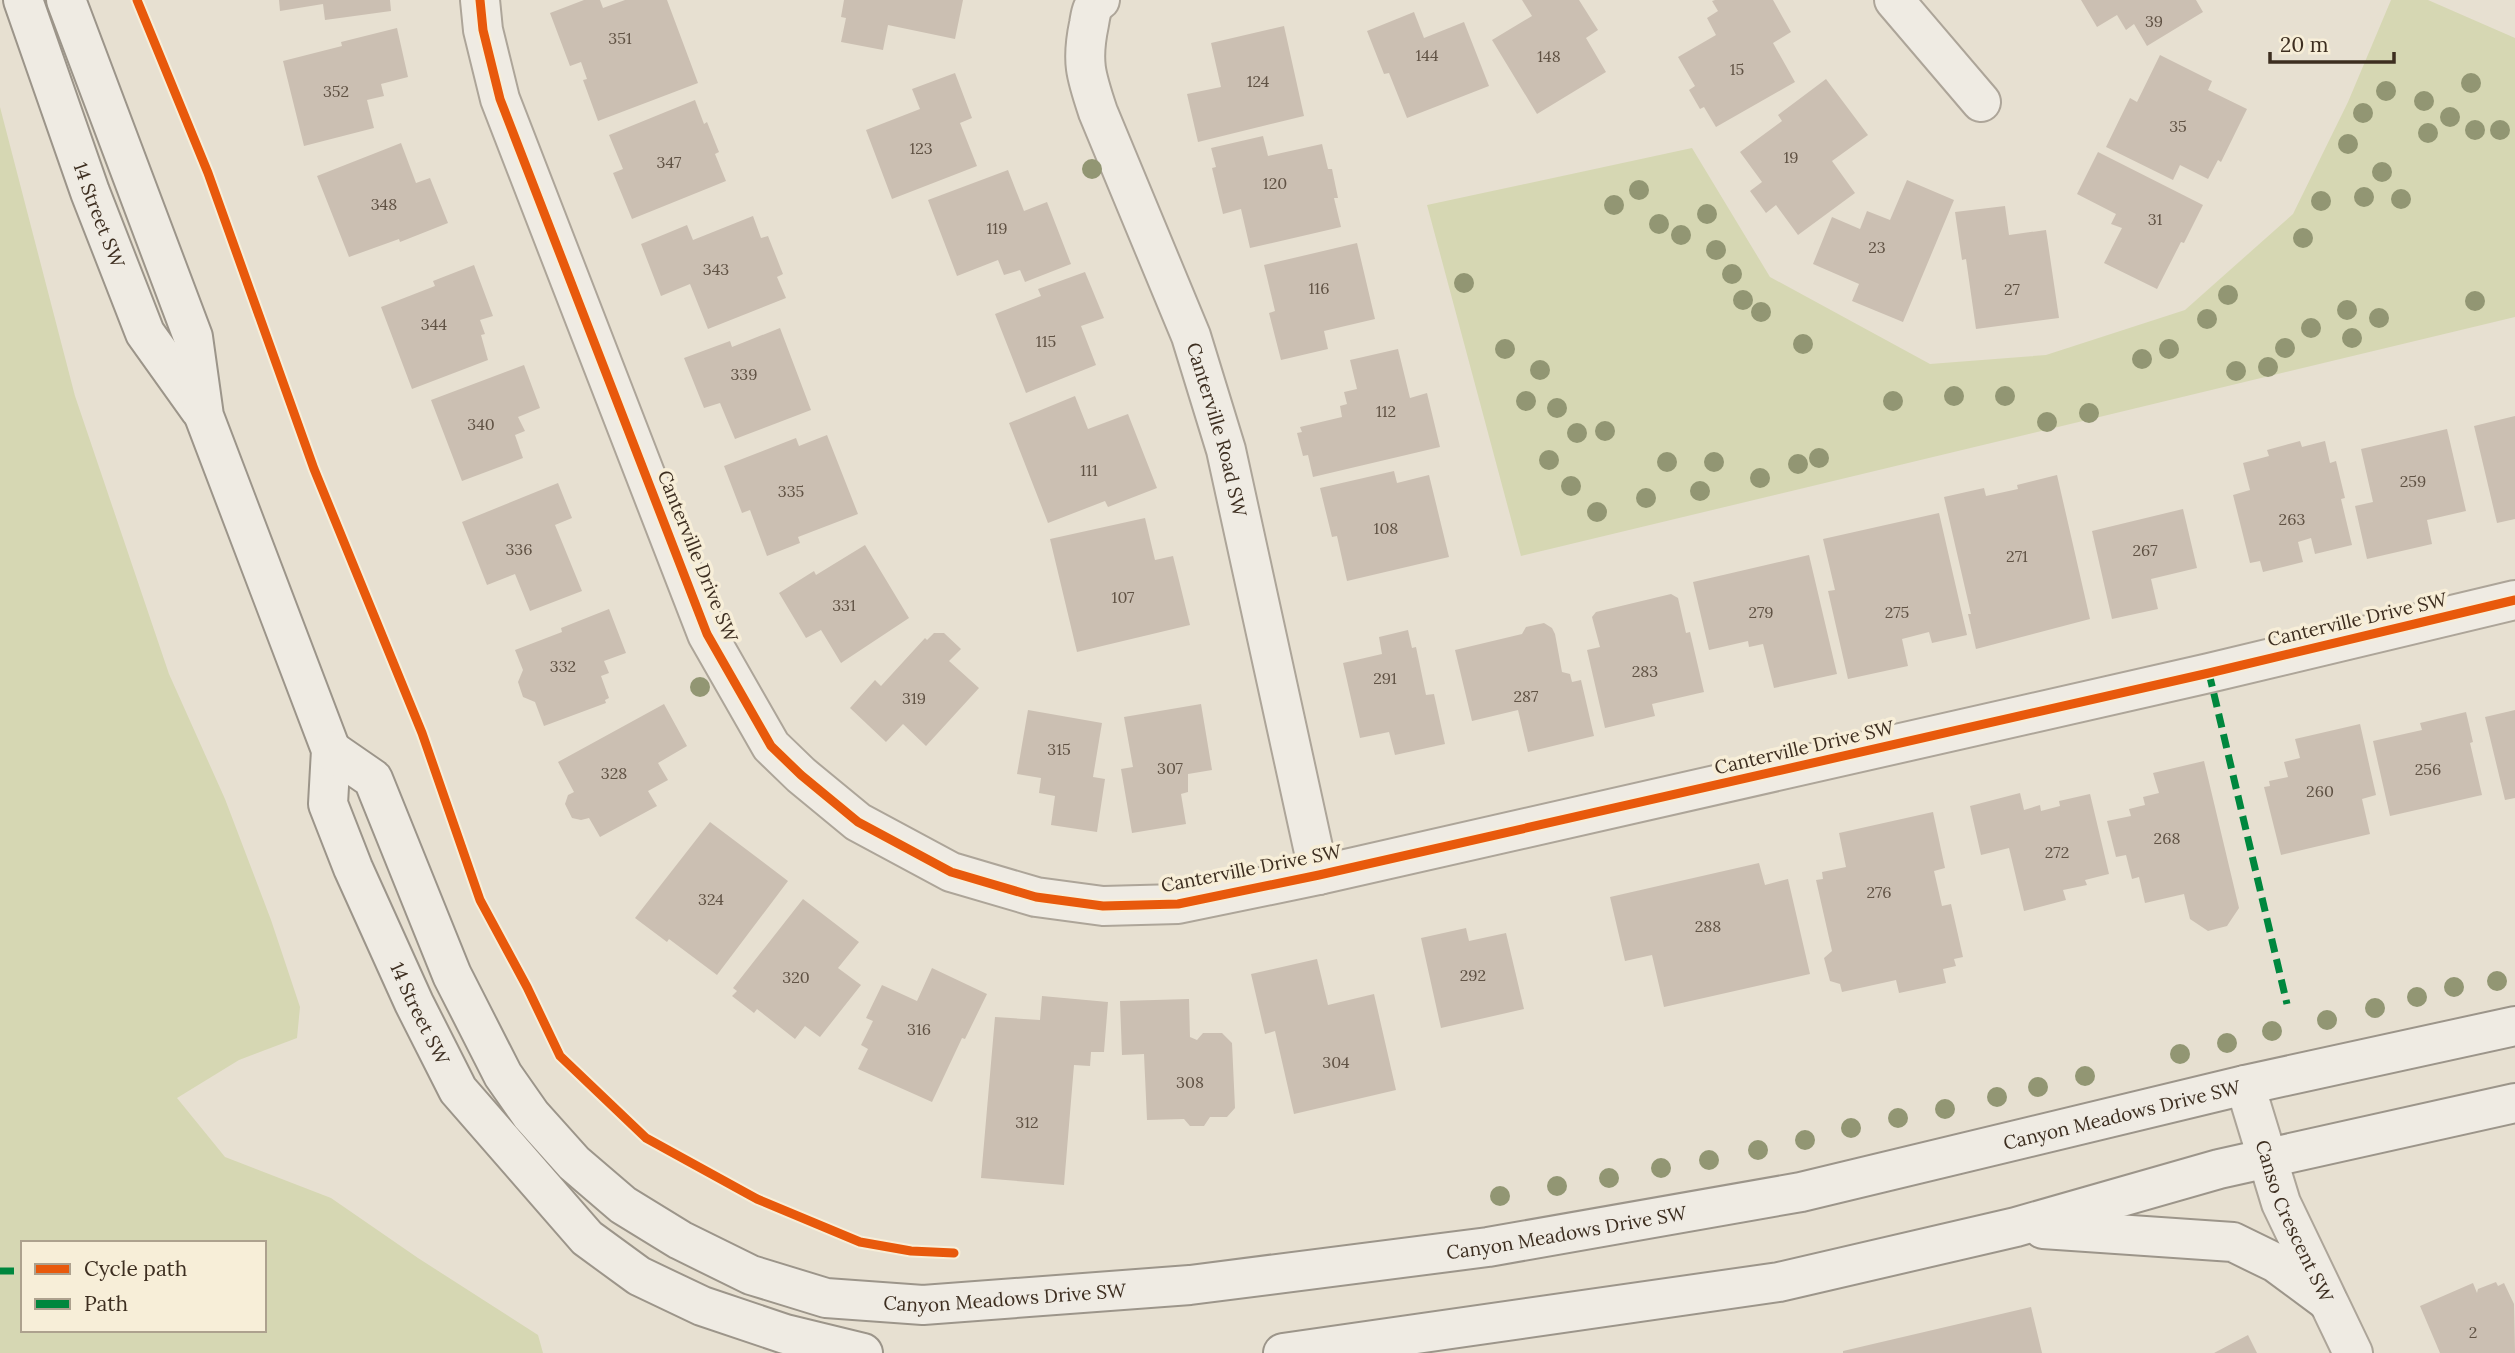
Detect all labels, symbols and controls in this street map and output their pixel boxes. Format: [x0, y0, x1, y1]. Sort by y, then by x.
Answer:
house number: 39 [2145, 11, 2163, 31]
scale bar [2270, 21, 2394, 65]
house number: 351 [608, 28, 632, 48]
text: 20 m [2280, 31, 2329, 58]
house number: 144 [1415, 45, 1439, 65]
house number: 148 [1537, 46, 1561, 66]
house number: 15 [1730, 59, 1744, 79]
house number: 124 [1247, 71, 1270, 91]
house number: 352 [323, 81, 349, 101]
house number: 35 [2169, 116, 2187, 136]
house number: 123 [909, 138, 933, 158]
house number: 19 [1783, 147, 1799, 167]
house number: 347 [657, 152, 682, 172]
street label: 14 Street SW [69, 159, 131, 272]
house number: 120 [1263, 173, 1287, 193]
house number: 348 [371, 194, 397, 214]
house number: 31 [2148, 209, 2163, 229]
house number: 119 [987, 218, 1007, 238]
house number: 23 [1868, 237, 1886, 257]
house number: 343 [703, 259, 729, 279]
house number: 116 [1309, 278, 1329, 298]
house number: 27 [2004, 279, 2021, 299]
house number: 344 [421, 314, 447, 334]
house number: 115 [1036, 331, 1056, 351]
street label: Canterville Road SW [1182, 339, 1252, 520]
house number: 339 [730, 364, 758, 384]
house number: 112 [1376, 401, 1396, 421]
house number: 340 [467, 414, 495, 434]
house number: 111 [1080, 460, 1098, 480]
street label: Canterville Drive SW [653, 467, 744, 646]
house number: 259 [2400, 471, 2426, 491]
house number: 335 [778, 481, 804, 501]
house number: 263 [2279, 509, 2305, 529]
house number: 108 [1374, 518, 1398, 538]
house number: 336 [505, 539, 533, 559]
house number: 267 [2132, 540, 2158, 560]
house number: 271 [2006, 546, 2028, 566]
street label: Canterville Drive SW [2265, 586, 2450, 651]
house number: 107 [1112, 587, 1135, 607]
house number: 331 [832, 595, 856, 615]
house number: 279 [1748, 602, 1774, 622]
house number: 275 [1885, 602, 1909, 622]
house number: 332 [550, 656, 576, 676]
house number: 283 [1632, 661, 1658, 681]
house number: 291 [1373, 668, 1397, 688]
house number: 287 [1514, 686, 1539, 706]
house number: 319 [902, 688, 926, 708]
street label: Canterville Drive SW [1712, 714, 1897, 779]
house number: 315 [1047, 739, 1071, 759]
house number: 307 [1157, 758, 1184, 778]
house number: 256 [2415, 759, 2441, 779]
house number: 328 [601, 763, 627, 783]
house number: 260 [2306, 781, 2334, 801]
house number: 268 [2154, 828, 2180, 848]
street label: Canterville Drive SW [1159, 839, 1344, 897]
house number: 272 [2045, 842, 2069, 862]
house number: 276 [1866, 882, 1892, 902]
house number: 324 [698, 889, 724, 909]
house number: 288 [1695, 916, 1721, 936]
street label: 14 Street SW [385, 958, 456, 1069]
house number: 292 [1460, 965, 1486, 985]
house number: 320 [782, 967, 810, 987]
house number: 316 [907, 1019, 931, 1039]
house number: 304 [1322, 1052, 1350, 1072]
house number: 308 [1176, 1072, 1204, 1092]
street label: Canyon Meadows Drive SW [2001, 1074, 2244, 1155]
house number: 312 [1015, 1112, 1039, 1132]
street label: Canso Crescent SW [2250, 1137, 2339, 1307]
street label: Canyon Meadows Drive SW [1445, 1200, 1689, 1264]
legend [21, 1241, 266, 1332]
text: Cycle path [84, 1255, 187, 1282]
street label: Canyon Meadows Drive SW [883, 1278, 1128, 1317]
text: Path [84, 1290, 128, 1317]
house number: 2 [2469, 1322, 2477, 1342]

